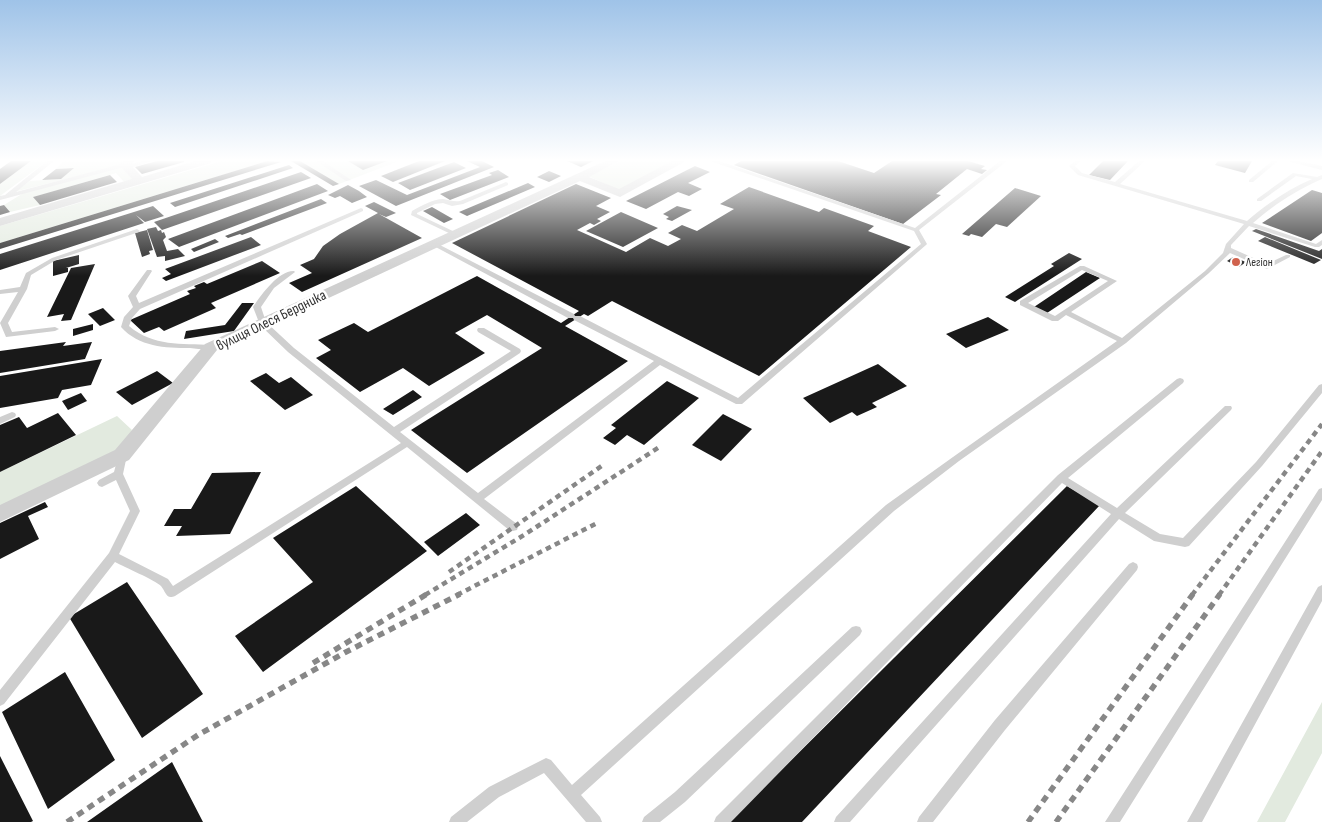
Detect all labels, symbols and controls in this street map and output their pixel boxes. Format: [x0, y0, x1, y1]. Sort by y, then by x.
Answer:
place label: Легіон [1245, 255, 1273, 270]
marker: Легіон [1230, 256, 1242, 268]
street label: вулиця Олеся Бердника [213, 286, 329, 355]

